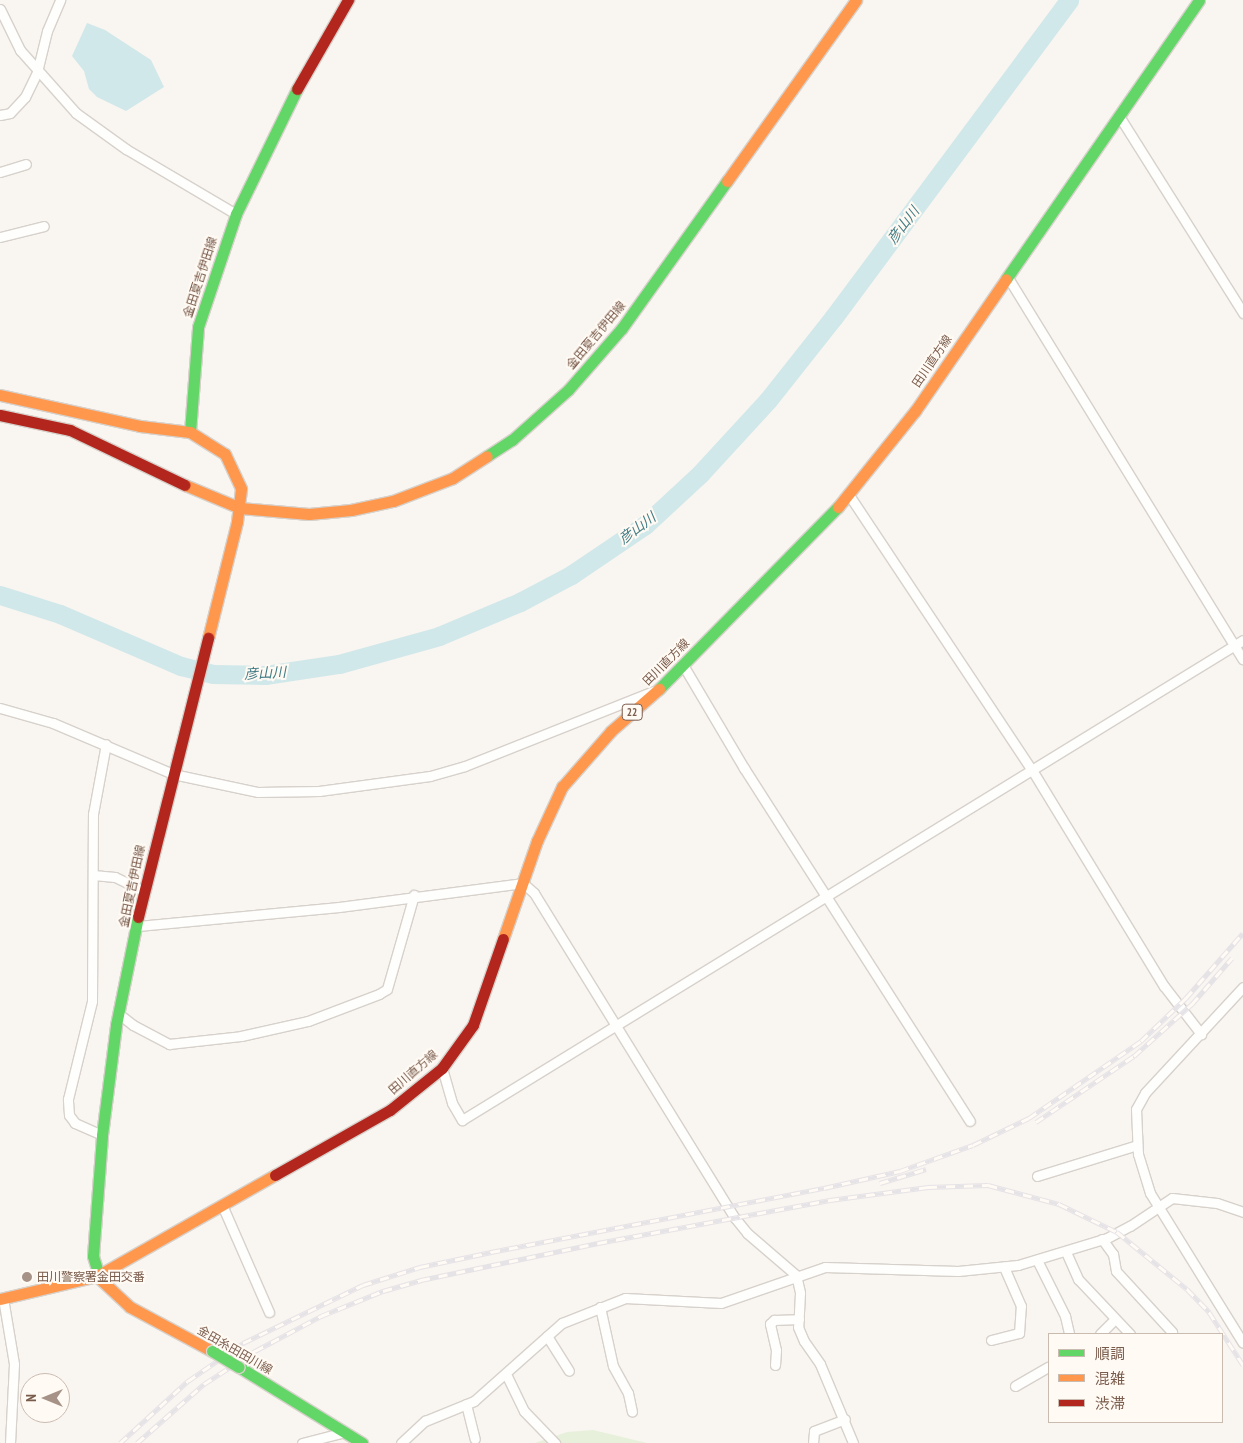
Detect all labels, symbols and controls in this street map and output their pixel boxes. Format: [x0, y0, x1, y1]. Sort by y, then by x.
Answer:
water label: 彦山川 [884, 203, 922, 247]
street label: 金田夏吉伊田線 [180, 235, 220, 319]
street label: 金田夏吉伊田線 [563, 298, 629, 372]
street label: 田川直方線 [909, 332, 955, 390]
water label: 彦山川 [615, 509, 659, 547]
street label: 田川直方線 [640, 636, 692, 688]
water label: 彦山川 [244, 664, 286, 682]
road number: 22 [621, 704, 643, 720]
street label: 金田夏吉伊田線 [116, 843, 148, 929]
street label: 田川直方線 [386, 1047, 440, 1097]
place label: 田川警察署金田交番 [37, 1270, 145, 1284]
marker: 田川警察署金田交番 [21, 1271, 33, 1283]
street label: 金田糸田田川線 [195, 1323, 275, 1377]
legend [1048, 1333, 1223, 1423]
text: 順調 [1095, 1344, 1125, 1363]
text: 混雑 [1095, 1369, 1125, 1388]
north arrow [20, 1373, 70, 1423]
text: N [22, 1394, 40, 1402]
text: 渋滞 [1095, 1394, 1125, 1413]

